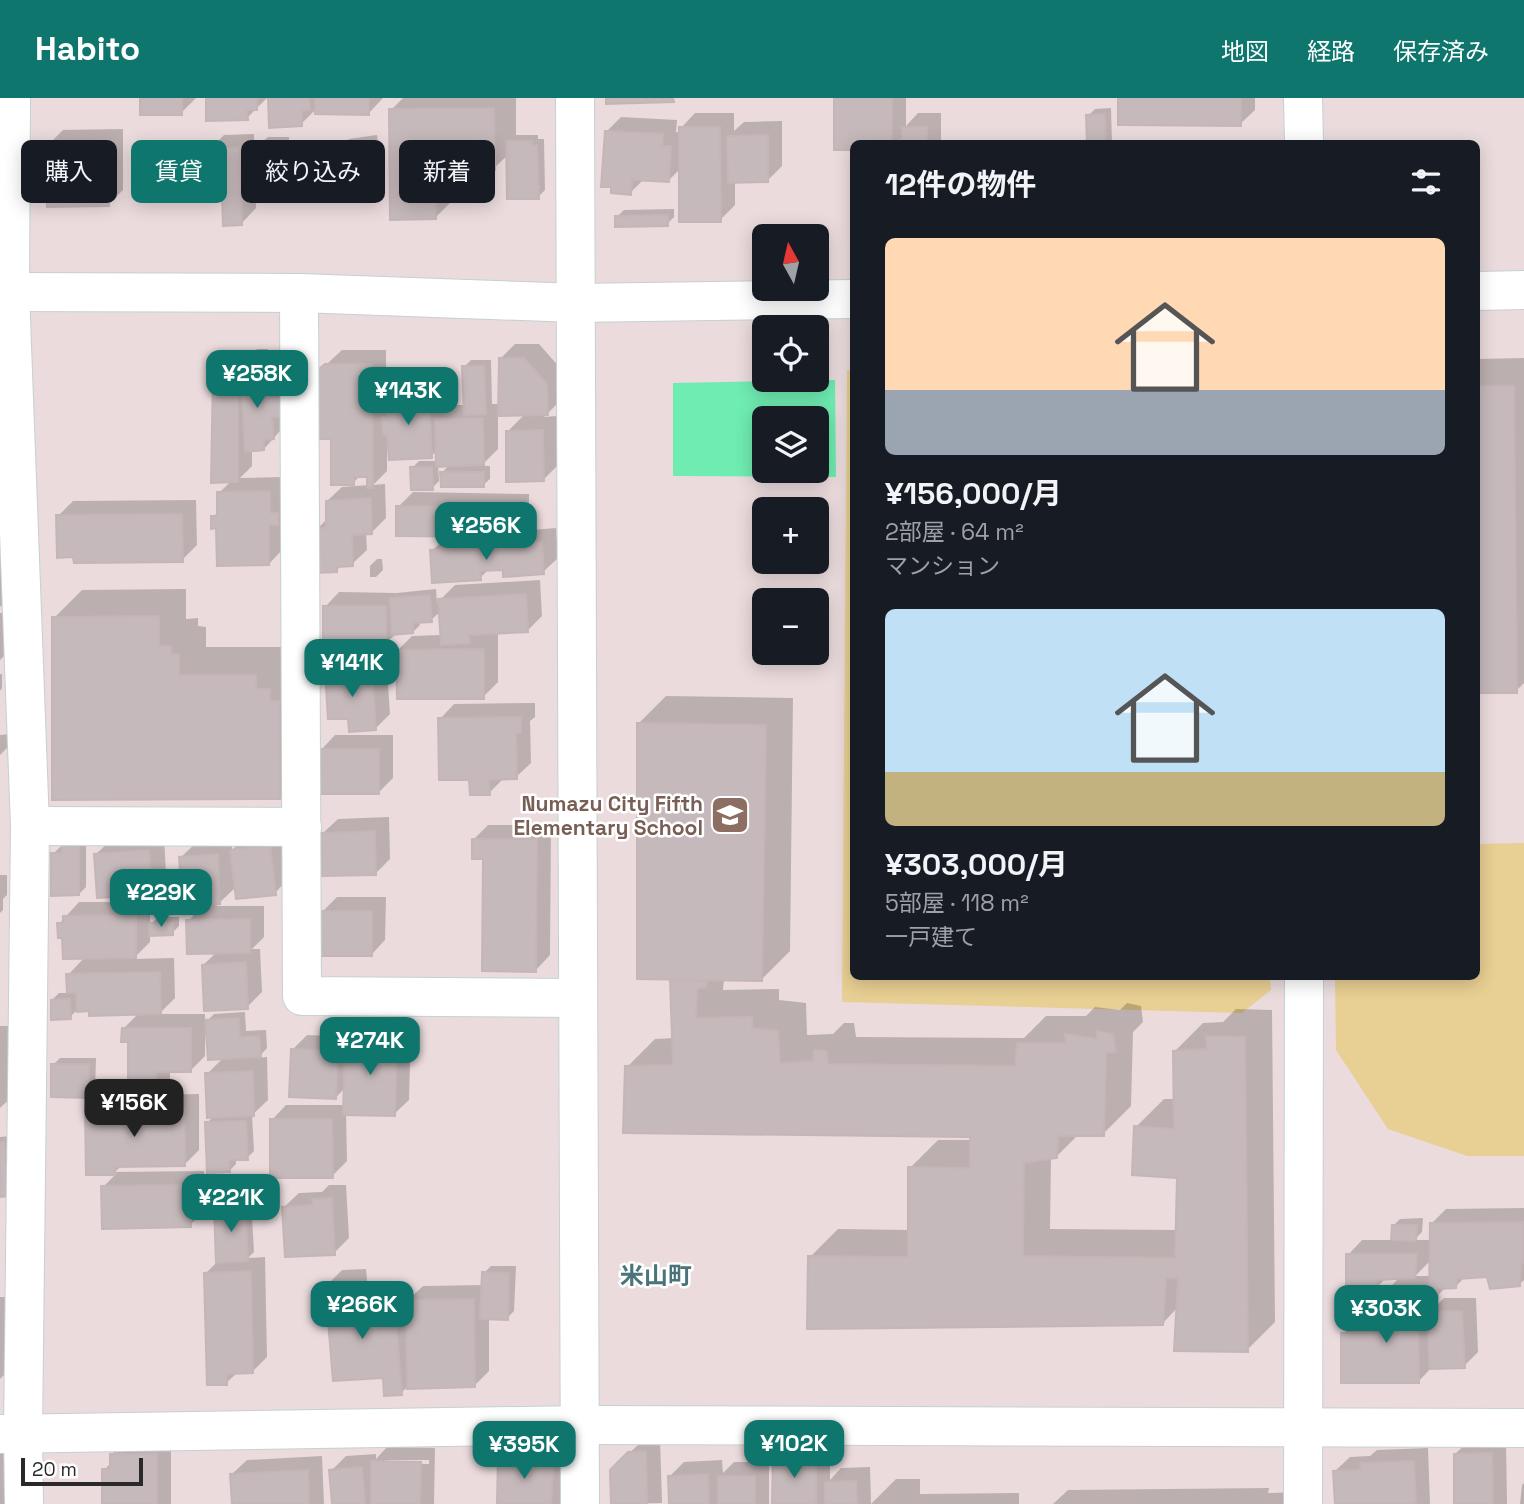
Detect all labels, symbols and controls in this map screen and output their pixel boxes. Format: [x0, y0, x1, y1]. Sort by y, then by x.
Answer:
text: Habito [35, 28, 140, 70]
text: 地図 [1221, 36, 1269, 67]
text: 経路 [1307, 36, 1355, 67]
text: 保存済み [1393, 36, 1489, 67]
chip: 購入 [21, 140, 117, 203]
chip: 賃貸 [131, 140, 227, 203]
chip: 絞り込み [241, 140, 385, 203]
chip: 新着 [399, 140, 495, 203]
icon: filters [1407, 163, 1445, 201]
text: 12件の物件 [885, 165, 1036, 204]
north arrow [752, 224, 830, 301]
map controls [752, 224, 829, 665]
icon: home [1102, 284, 1228, 410]
button: locate [752, 315, 829, 392]
pin: ¥258K [208, 350, 306, 410]
text: ¥258K [222, 358, 292, 388]
pin: ¥143K [359, 368, 457, 427]
text: ¥143K [374, 375, 442, 405]
button: layers [752, 406, 829, 483]
text: ¥156,000/月 [885, 474, 1062, 513]
button: + [752, 497, 829, 574]
pin: ¥256K [437, 503, 535, 562]
text: ¥256K [451, 510, 521, 540]
text: 2部屋 · 64 m² [885, 517, 1024, 547]
text: マンション [885, 551, 1000, 581]
button: − [752, 588, 829, 665]
pin: ¥141K [303, 640, 401, 699]
text: ¥141K [320, 647, 384, 677]
icon: home [1102, 655, 1228, 781]
place label: Numazu City Fifth Elementary School [513, 790, 703, 841]
school or university icon: Numazu City Fifth Elementary School [709, 794, 751, 836]
text: ¥303,000/月 [885, 845, 1068, 884]
pin: ¥229K [112, 870, 210, 929]
text: ¥229K [126, 877, 196, 907]
text: 5部屋 · 118 m² [885, 888, 1029, 918]
text: 一戸建て [885, 922, 977, 952]
pin: ¥274K [321, 1018, 419, 1077]
text: ¥274K [336, 1025, 404, 1055]
pin: ¥156K [85, 1080, 183, 1139]
text: ¥156K [100, 1087, 168, 1117]
pin: ¥221K [182, 1174, 280, 1234]
text: ¥221K [198, 1182, 264, 1212]
district label: 米山町 [620, 1260, 692, 1291]
pin: ¥266K [313, 1282, 411, 1341]
pin: ¥303K [1337, 1286, 1435, 1345]
text: ¥266K [327, 1289, 397, 1319]
text: ¥303K [1350, 1293, 1422, 1323]
pin: ¥102K [745, 1420, 843, 1480]
pin: ¥395K [475, 1422, 573, 1481]
text: ¥102K [760, 1428, 828, 1458]
text: ¥395K [489, 1429, 559, 1459]
scale bar [21, 1455, 144, 1487]
text: 20 m [32, 1457, 77, 1482]

